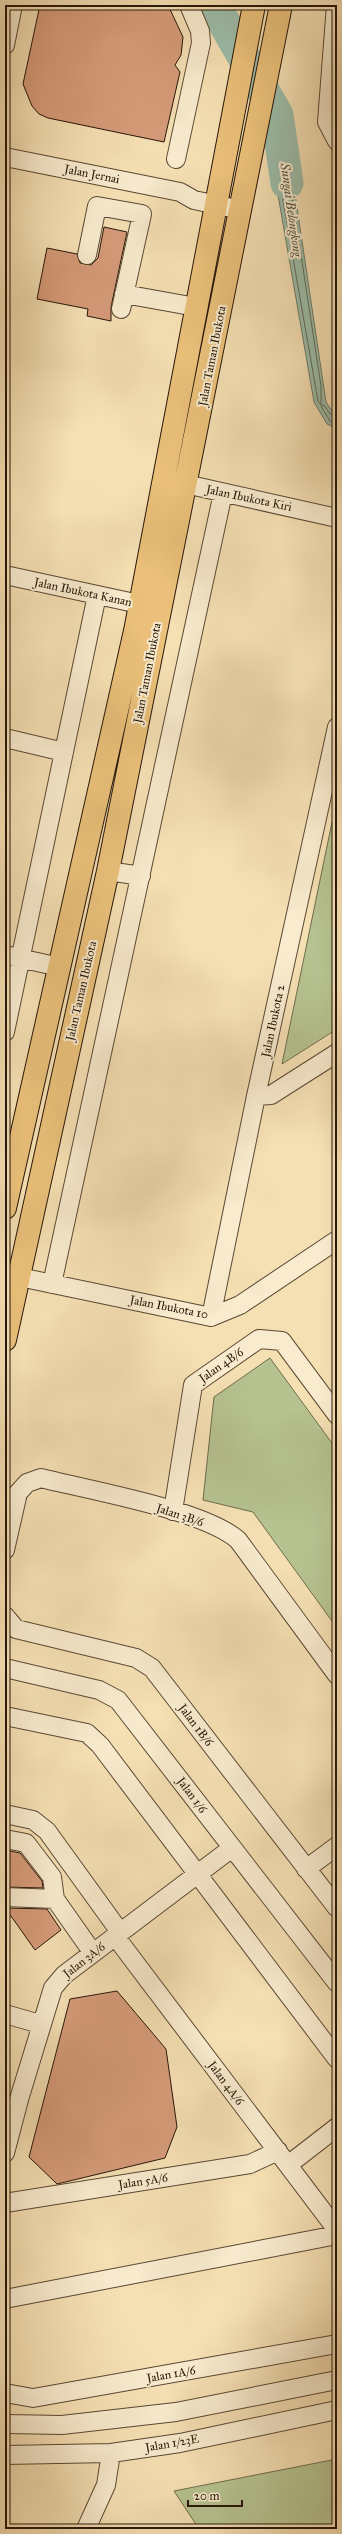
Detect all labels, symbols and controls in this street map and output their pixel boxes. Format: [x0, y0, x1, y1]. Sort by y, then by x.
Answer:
street label: Jalan Jernai [61, 161, 122, 187]
water label: Sungai Belongkong [276, 161, 306, 259]
street label: Jalan Taman Ibukota [195, 304, 230, 410]
street label: Jalan Ibukota Kiri [203, 482, 294, 515]
street label: Jalan Ibukota Kanan [31, 574, 134, 610]
street label: Jalan Taman Ibukota [130, 621, 165, 727]
street label: Jalan Taman Ibukota [62, 939, 100, 1044]
street label: Jalan Ibukota 2 [258, 983, 289, 1061]
street label: Jalan Ibukota 10 [126, 1292, 209, 1322]
street label: Jalan 4B/6 [194, 1344, 247, 1387]
street label: Jalan 3B/6 [152, 1500, 206, 1530]
street label: Jalan 1B/6 [174, 1700, 217, 1750]
street label: Jalan 1/6 [172, 1773, 210, 1817]
street label: Jalan 3A/6 [59, 1939, 109, 1983]
street label: Jalan 4A/6 [203, 2057, 247, 2109]
street label: Jalan 5A/6 [115, 2170, 170, 2193]
street label: Jalan 1A/6 [144, 2363, 197, 2387]
street label: Jalan 1/23E [142, 2431, 201, 2456]
scale bar [188, 2482, 242, 2508]
text: 20 m [194, 2489, 220, 2503]

